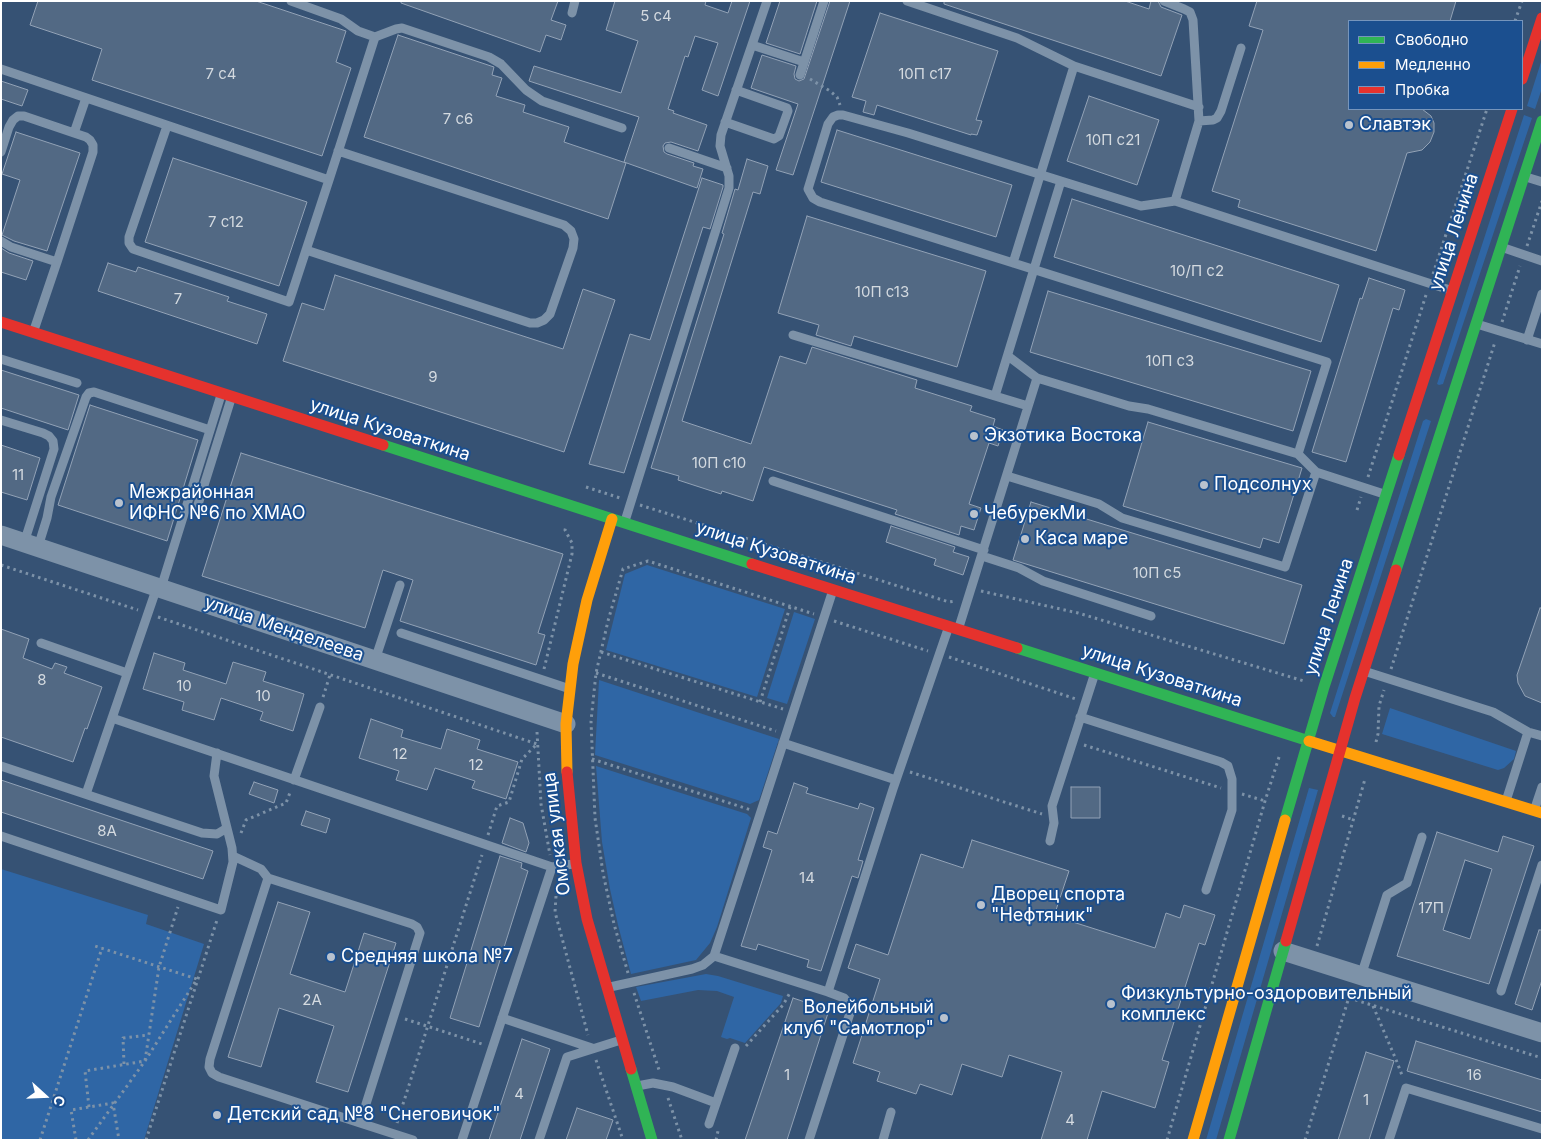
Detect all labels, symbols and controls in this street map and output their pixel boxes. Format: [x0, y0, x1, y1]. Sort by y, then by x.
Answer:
house number: 5 с4 [640, 7, 672, 25]
legend [1348, 20, 1523, 110]
text: Свободно [1395, 30, 1469, 49]
text: Медленно [1395, 55, 1471, 74]
house number: 7 с4 [206, 65, 236, 83]
house number: 10П с17 [898, 65, 952, 83]
text: Пробка [1395, 80, 1450, 99]
house number: 7 с6 [443, 110, 473, 128]
place label: Славтэк [1359, 114, 1431, 136]
marker: Славтэк [1343, 119, 1355, 131]
house number: 10П с21 [1086, 131, 1140, 149]
street label: улица Ленина [1425, 171, 1483, 293]
house number: 7 с12 [208, 213, 244, 231]
house number: 10/П с2 [1170, 262, 1224, 280]
house number: 10П с13 [855, 283, 909, 301]
house number: 7 [174, 290, 182, 308]
house number: 10П с3 [1146, 352, 1194, 370]
house number: 9 [428, 368, 438, 386]
street label: улица Кузоваткина [307, 394, 473, 466]
place label: Экзотика Востока [984, 425, 1142, 447]
marker: Экзотика Востока [968, 430, 980, 442]
house number: 10П с10 [692, 454, 746, 472]
house number: 11 [12, 466, 24, 484]
place label: Подсолнух [1214, 474, 1311, 496]
marker: Подсолнух [1198, 479, 1210, 491]
place label: Межрайонная ИФНС №6 по ХМАО [129, 482, 305, 524]
marker: Межрайонная ИФНС №6 по ХМАО [113, 497, 125, 509]
place label: ЧебурекМи [984, 503, 1086, 525]
marker: ЧебурекМи [968, 508, 980, 520]
street label: улица Кузоваткина [693, 517, 859, 589]
place label: Каса маре [1035, 528, 1128, 550]
marker: Каса маре [1019, 533, 1031, 545]
street label: улица Ленина [1300, 556, 1358, 678]
house number: 10П с5 [1133, 564, 1181, 582]
street label: улица Менделеева [202, 592, 366, 666]
street label: улица Кузоваткина [1079, 640, 1245, 712]
house number: 8 [37, 671, 47, 689]
house number: 10 [176, 677, 192, 695]
house number: 10 [255, 687, 271, 705]
house number: 12 [392, 745, 408, 763]
house number: 12 [468, 756, 484, 774]
street label: Омская улица [539, 771, 575, 897]
house number: 8А [97, 822, 117, 840]
house number: 14 [799, 869, 815, 887]
place label: Дворец спорта "Нефтяник" [991, 884, 1125, 926]
marker: Дворец спорта "Нефтяник" [975, 899, 987, 911]
house number: 17П [1418, 899, 1444, 917]
place label: Средняя школа №7 [341, 946, 513, 968]
marker: Средняя школа №7 [325, 951, 337, 963]
place label: Физкультурно-оздоровительный комплекс [1121, 983, 1412, 1026]
house number: 2А [302, 991, 322, 1009]
place label: Волейбольный клуб "Самотлор" [783, 997, 934, 1040]
marker: Физкультурно-оздоровительный комплекс [1105, 998, 1117, 1010]
marker: Волейбольный клуб "Самотлор" [938, 1012, 950, 1024]
house number: 1 [784, 1066, 790, 1084]
house number: 16 [1466, 1066, 1482, 1084]
north arrow [20, 1071, 70, 1121]
house number: 4 [514, 1085, 524, 1103]
house number: 1 [1363, 1091, 1369, 1109]
text: С [50, 1094, 69, 1109]
place label: Детский сад №8 "Снеговичок" [227, 1104, 501, 1126]
marker: Детский сад №8 "Снеговичок" [211, 1109, 223, 1121]
house number: 4 [1065, 1111, 1075, 1129]

